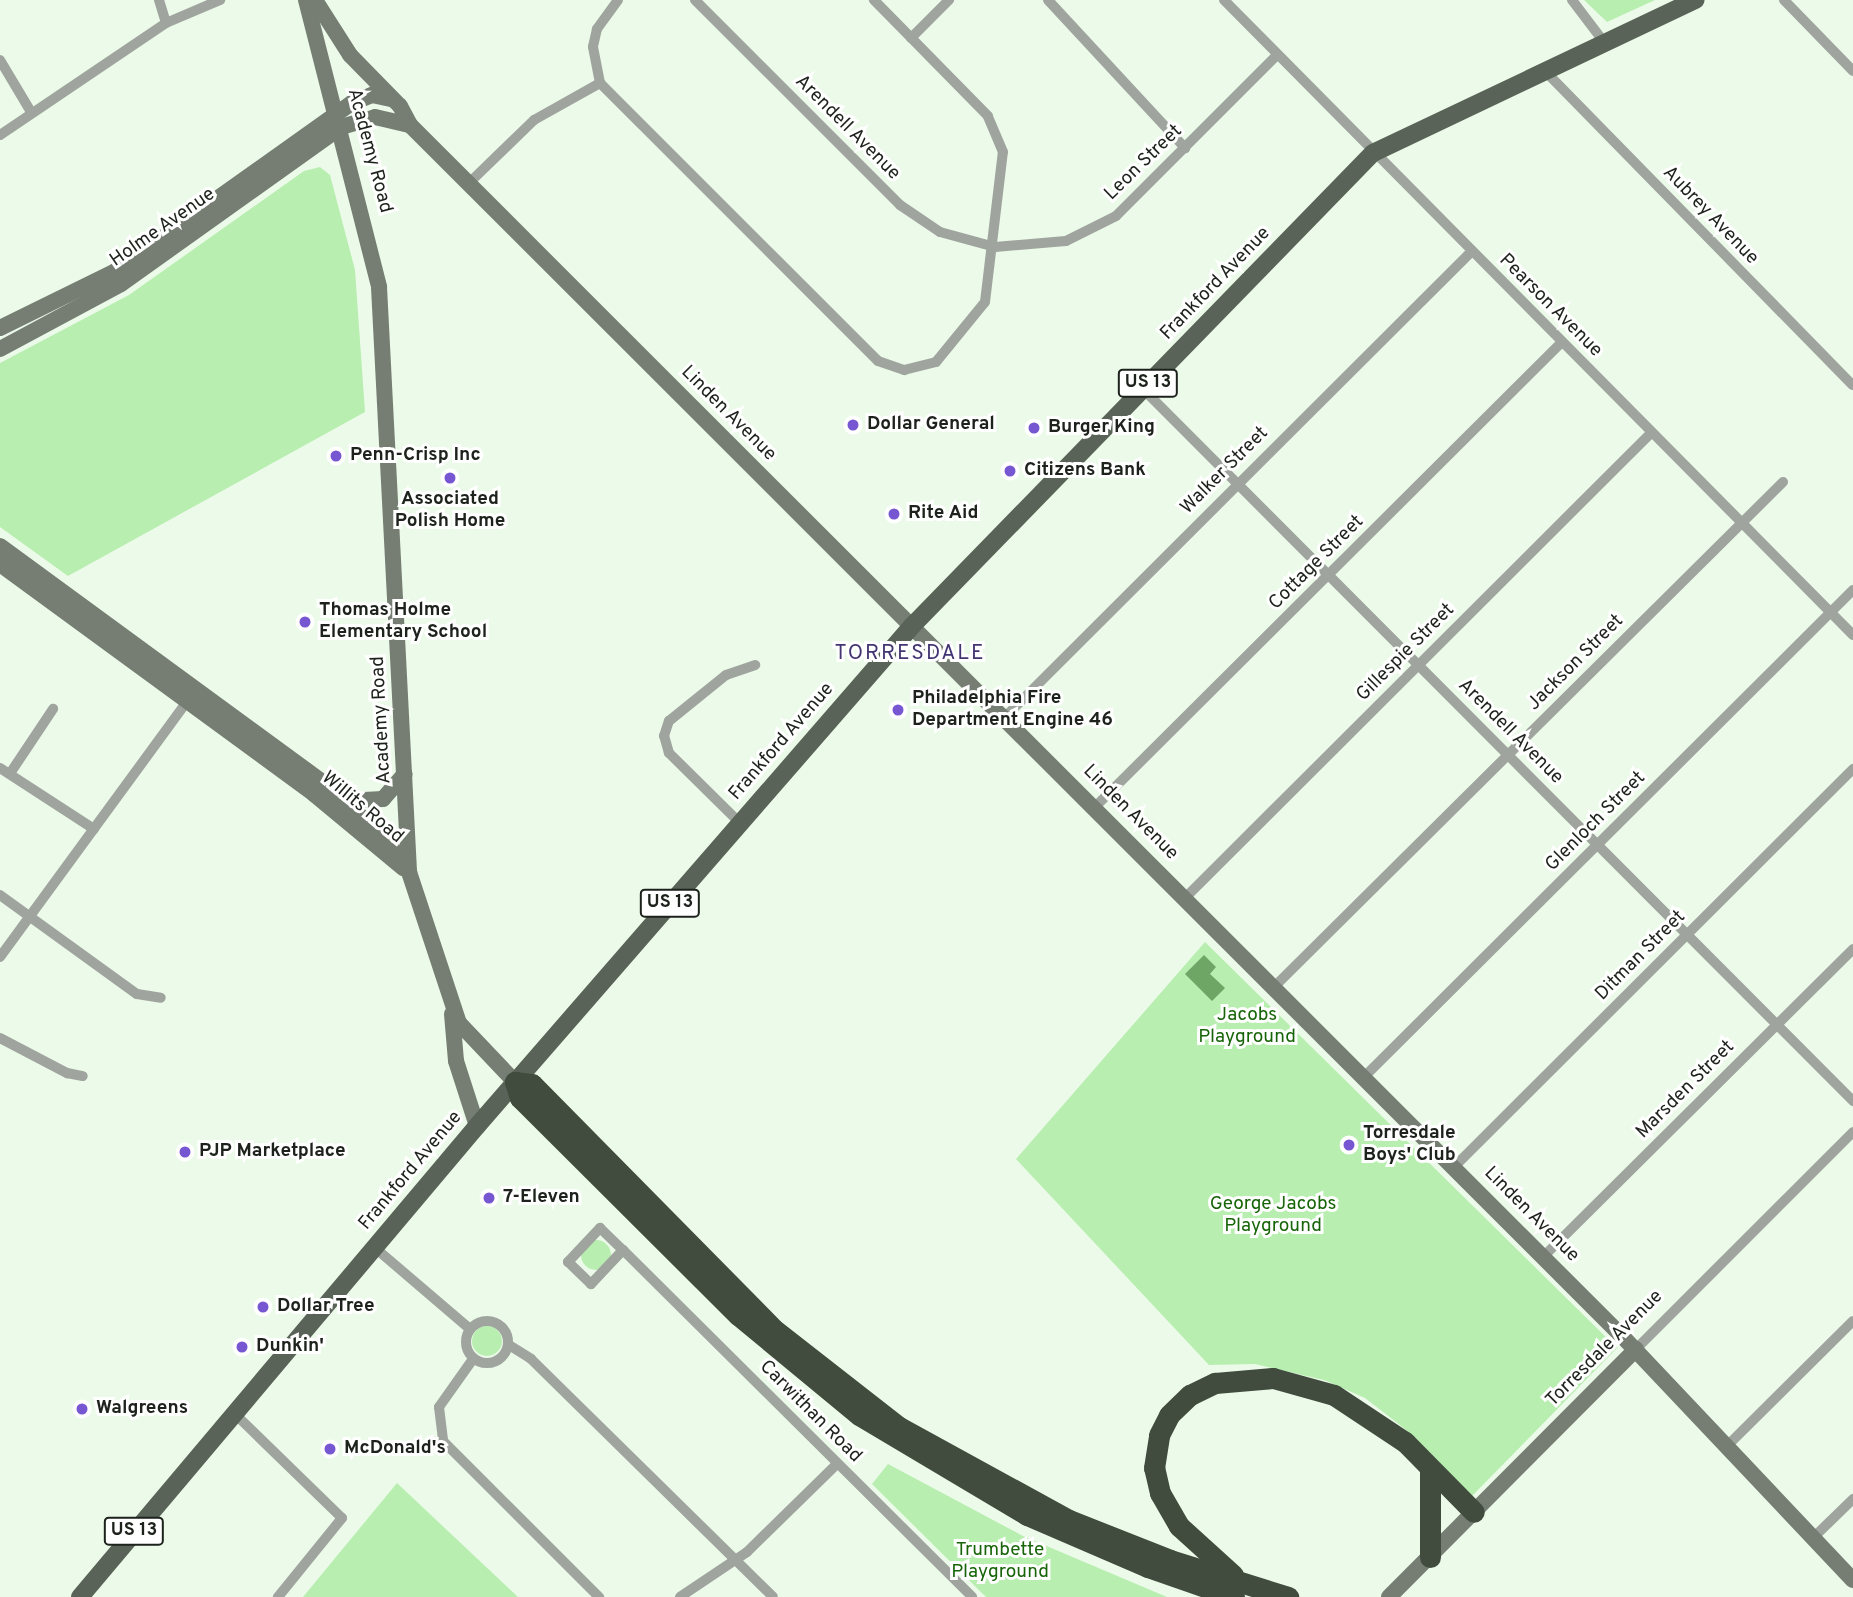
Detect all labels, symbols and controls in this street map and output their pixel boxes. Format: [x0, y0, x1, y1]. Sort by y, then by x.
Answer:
street label: Arendell Avenue [789, 70, 905, 186]
street label: Academy Road [341, 86, 397, 216]
street label: Leon Street [1100, 120, 1188, 206]
street label: Aubrey Avenue [1657, 162, 1763, 270]
street label: Holme Avenue [106, 183, 220, 273]
street label: Frankford Avenue [1156, 222, 1276, 346]
street label: Pearson Avenue [1493, 249, 1607, 363]
street label: Linden Avenue [675, 361, 781, 467]
road number: US 13 [1116, 368, 1180, 398]
place label: Dollar General [867, 414, 995, 436]
marker: Dollar General [845, 417, 861, 433]
place label: Burger King [1048, 417, 1155, 439]
marker: Burger King [1026, 420, 1042, 436]
street label: Walker Street [1176, 422, 1274, 520]
place label: Penn-Crisp Inc [350, 445, 481, 467]
marker: Penn-Crisp Inc [328, 448, 344, 464]
place label: Citizens Bank [1024, 460, 1146, 482]
marker: Citizens Bank [1002, 463, 1018, 479]
marker: Associated Polish Home [442, 470, 458, 486]
place label: Associated Polish Home [395, 489, 505, 533]
place label: Rite Aid [908, 503, 979, 525]
marker: Rite Aid [886, 506, 902, 522]
street label: Cottage Street [1265, 511, 1369, 615]
street label: Gillespie Street [1352, 599, 1460, 707]
place label: Thomas Holme Elementary School [319, 600, 487, 644]
street label: Jackson Street [1523, 610, 1629, 716]
marker: Thomas Holme Elementary School [297, 614, 313, 630]
district label: TORRESDALE [836, 641, 984, 667]
street label: Academy Road [367, 656, 397, 784]
street label: Arendell Avenue [1452, 674, 1568, 790]
street label: Frankford Avenue [724, 678, 840, 806]
place label: Philadelphia Fire Department Engine 46 [912, 688, 1113, 732]
marker: Philadelphia Fire Department Engine 46 [890, 702, 906, 718]
street label: Linden Avenue [1077, 760, 1183, 866]
street label: Willits Road [316, 767, 408, 849]
street label: Glenloch Street [1541, 767, 1651, 877]
road number: US 13 [638, 888, 702, 918]
street label: Ditman Street [1591, 906, 1691, 1006]
park label: Jacobs Playground [1198, 1005, 1296, 1049]
street label: Marsden Street [1632, 1036, 1740, 1144]
street label: Frankford Avenue [354, 1107, 468, 1235]
place label: Torresdale Boys' Club [1363, 1123, 1456, 1167]
marker: Torresdale Boys' Club [1341, 1137, 1357, 1153]
place label: PJP Marketplace [199, 1141, 346, 1163]
marker: PJP Marketplace [177, 1144, 193, 1160]
street label: Linden Avenue [1478, 1162, 1584, 1268]
place label: 7-Eleven [503, 1187, 580, 1209]
marker: 7-Eleven [481, 1190, 497, 1206]
park label: George Jacobs Playground [1210, 1194, 1336, 1238]
street label: Torresdale Avenue [1542, 1286, 1668, 1412]
place label: Dollar Tree [277, 1296, 375, 1318]
marker: Dollar Tree [255, 1299, 271, 1315]
place label: Dunkin' [256, 1336, 324, 1358]
marker: Dunkin' [234, 1339, 250, 1355]
street label: Carwithan Road [754, 1356, 866, 1468]
place label: Walgreens [96, 1398, 188, 1420]
marker: Walgreens [74, 1401, 90, 1417]
place label: McDonald's [344, 1438, 446, 1460]
marker: McDonald's [322, 1441, 338, 1457]
road number: US 13 [102, 1516, 166, 1546]
park label: Trumbette Playground [951, 1540, 1049, 1584]

